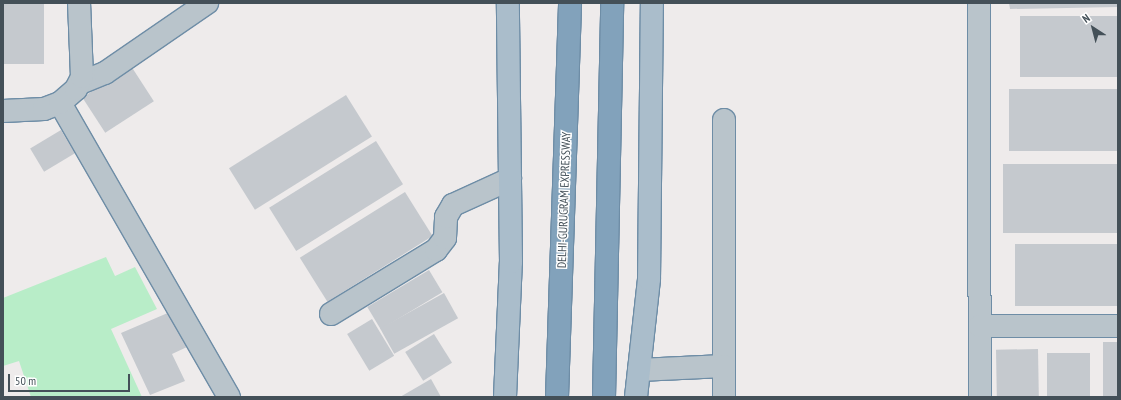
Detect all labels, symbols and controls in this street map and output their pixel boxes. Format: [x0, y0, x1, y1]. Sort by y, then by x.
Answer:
north arrow [1073, 8, 1113, 48]
text: N [1079, 11, 1092, 26]
street label: DELHI-GURUGRAM EXPRESSWAY [554, 132, 574, 268]
scale bar [10, 366, 132, 392]
text: 50 m [15, 373, 36, 388]

